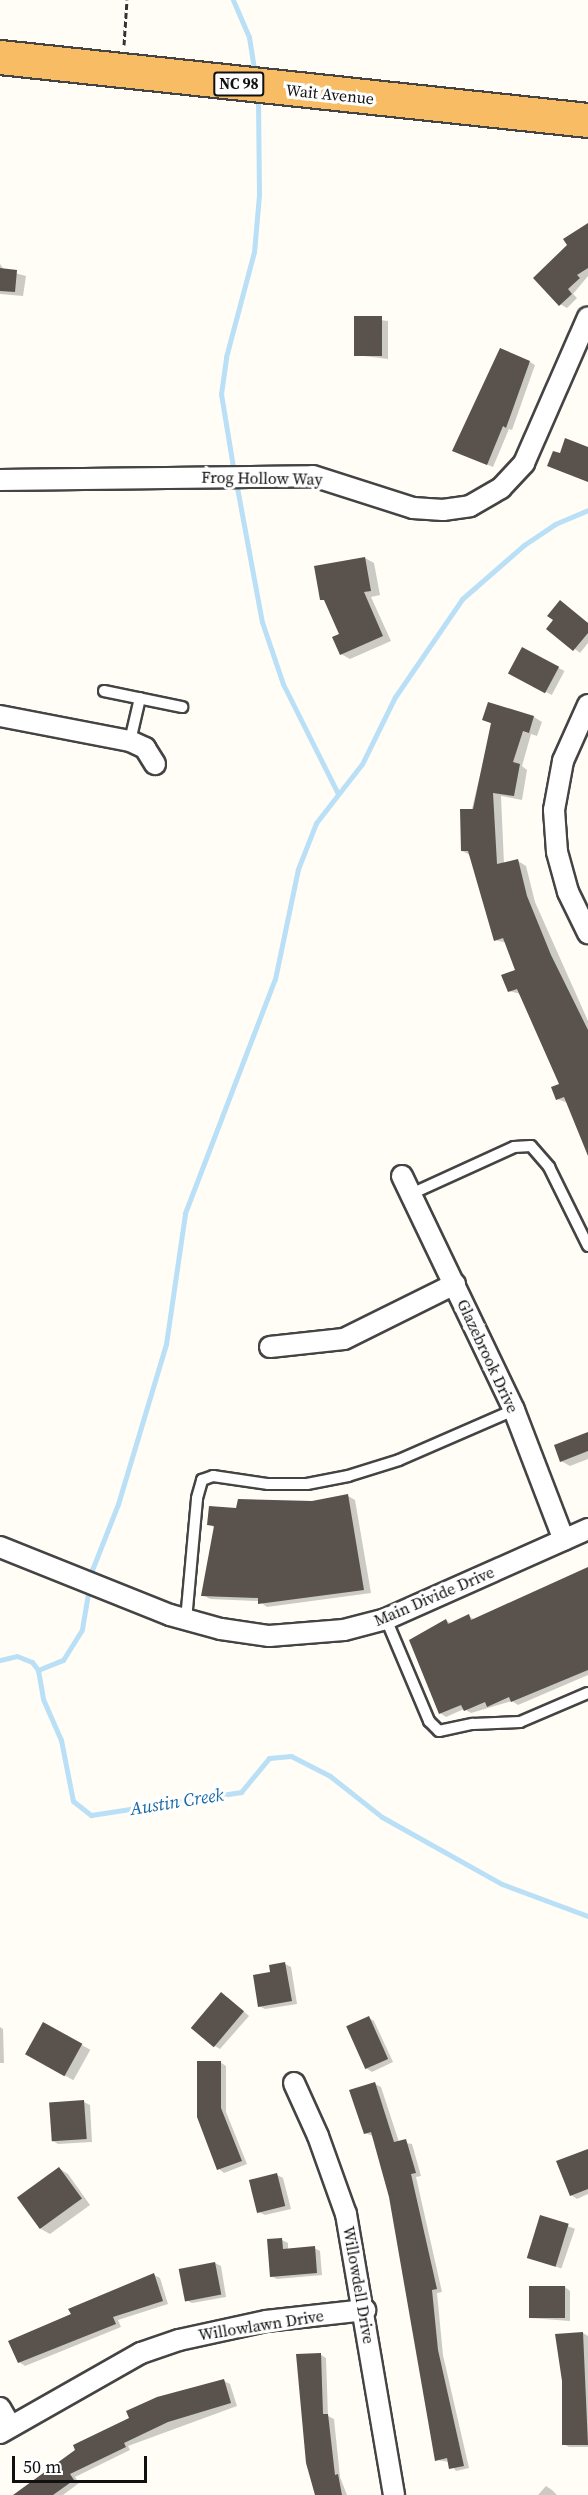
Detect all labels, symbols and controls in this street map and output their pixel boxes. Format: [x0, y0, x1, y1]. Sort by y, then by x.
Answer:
road number: NC 98 [212, 72, 266, 96]
street label: Wait Avenue [285, 80, 375, 108]
street label: Frog Hollow Way [201, 467, 323, 489]
street label: Glazebrook Drive [453, 1296, 523, 1416]
street label: Main Divide Drive [371, 1562, 497, 1630]
water label: Austin Creek [129, 1784, 225, 1820]
street label: Willowdell Drive [339, 2225, 379, 2345]
street label: Willowlawn Drive [197, 2306, 325, 2344]
scale bar [15, 2444, 150, 2482]
text: 50 m [23, 2454, 61, 2479]

